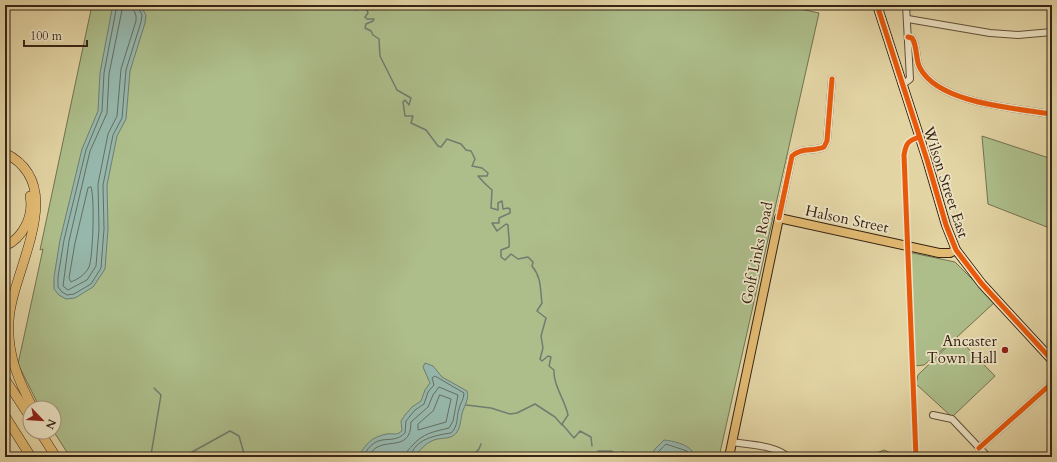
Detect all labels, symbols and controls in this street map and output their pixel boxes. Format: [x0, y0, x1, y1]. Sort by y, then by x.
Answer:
scale bar [24, 22, 87, 48]
text: 100 m [30, 28, 63, 44]
street label: Wilson Street East [918, 123, 973, 240]
street label: Golf Links Road [736, 200, 778, 306]
street label: Halson Street [804, 200, 891, 238]
place label: Ancaster Town Hall [927, 331, 998, 368]
marker: Ancaster Town Hall [1000, 345, 1010, 355]
north arrow [22, 400, 62, 440]
text: N [42, 417, 59, 432]

